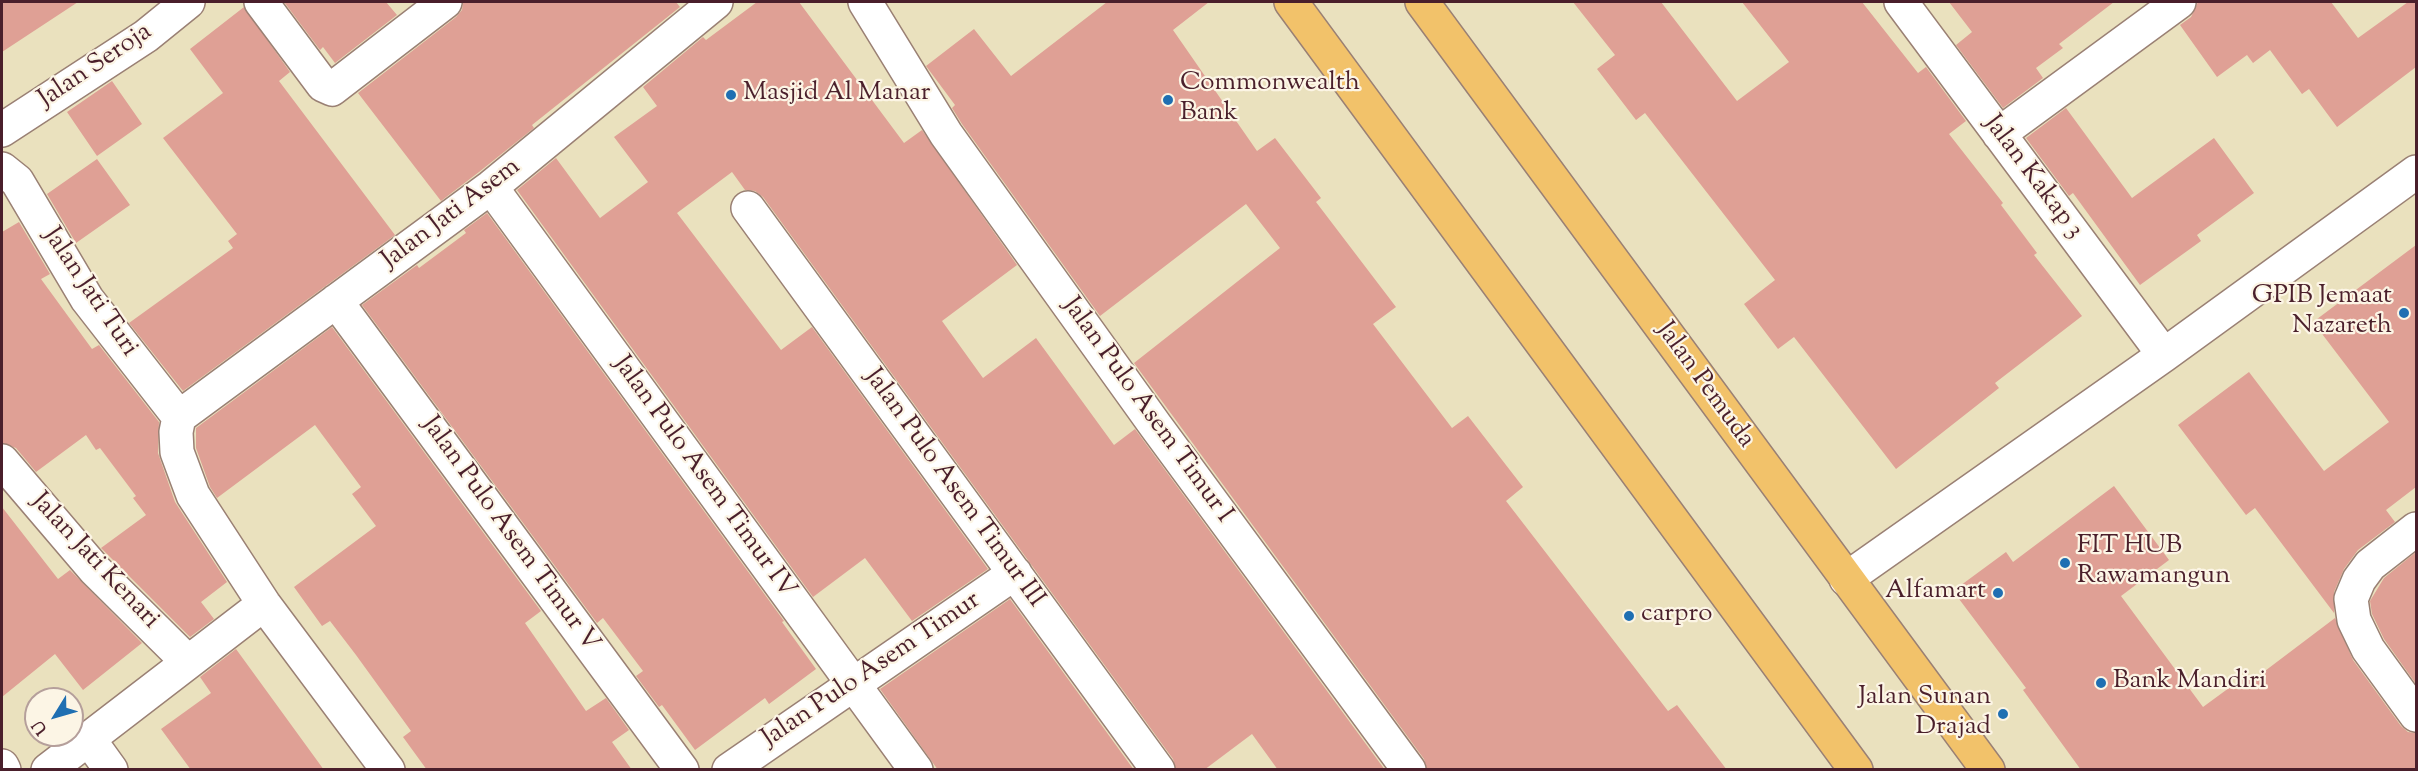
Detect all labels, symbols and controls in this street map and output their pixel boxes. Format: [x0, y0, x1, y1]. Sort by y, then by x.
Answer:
street label: Jalan Seroja [33, 18, 159, 116]
place label: Commonwealth Bank [1180, 69, 1360, 130]
place label: Masjid Al Manar [743, 79, 930, 111]
marker: Masjid Al Manar [724, 88, 738, 102]
marker: Commonwealth Bank [1161, 93, 1175, 107]
street label: Jalan Kakap 3 [1975, 110, 2089, 246]
street label: Jalan Jati Asem [376, 153, 528, 277]
street label: Jalan Jati Turi [34, 223, 144, 363]
place label: GPIB Jemaat Nazareth [2252, 282, 2392, 344]
street label: Jalan Pulo Asem Timur I [1054, 292, 1238, 530]
marker: GPIB Jemaat Nazareth [2397, 306, 2411, 320]
street label: Jalan Pemuda [1648, 317, 1760, 455]
street label: Jalan Pulo Asem Timur IV [605, 351, 801, 605]
street label: Jalan Pulo Asem Timur III [856, 363, 1050, 615]
street label: Jalan Pulo Asem Timur V [413, 411, 605, 659]
street label: Jalan Jati Kenari [23, 487, 165, 637]
place label: FIT HUB Rawamangun [2077, 532, 2230, 594]
marker: FIT HUB Rawamangun [2058, 556, 2072, 570]
place label: Alfamart [1885, 577, 1986, 609]
street label: Jalan Pulo Asem Timur [757, 586, 987, 756]
marker: Alfamart [1991, 586, 2005, 600]
place label: carpro [1641, 600, 1713, 632]
marker: carpro [1622, 609, 1636, 623]
place label: Bank Mandiri [2113, 667, 2267, 699]
marker: Bank Mandiri [2094, 676, 2108, 690]
place label: Jalan Sunan Drajad [1858, 683, 1991, 744]
north arrow [24, 687, 84, 747]
marker: Jalan Sunan Drajad [1996, 707, 2010, 721]
text: U [28, 715, 54, 739]

